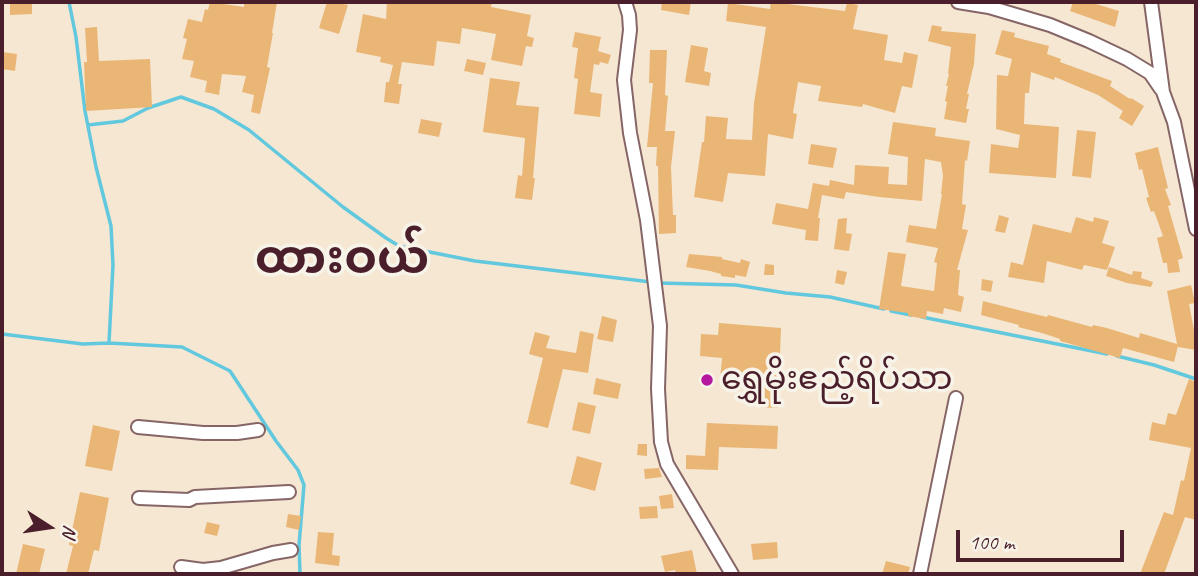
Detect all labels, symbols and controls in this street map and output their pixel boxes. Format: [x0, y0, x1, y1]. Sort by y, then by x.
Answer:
district label: ထားဝယ် [255, 233, 429, 289]
place label: ရွှေမိုးဧည့်ရိပ်သာ [721, 360, 953, 400]
marker: ရွှေမိုးဧည့်ရိပ်သာ [699, 372, 715, 388]
north arrow [14, 492, 84, 562]
scale bar [960, 516, 1128, 560]
text: N [57, 523, 83, 540]
text: 100 m [969, 529, 1014, 555]

